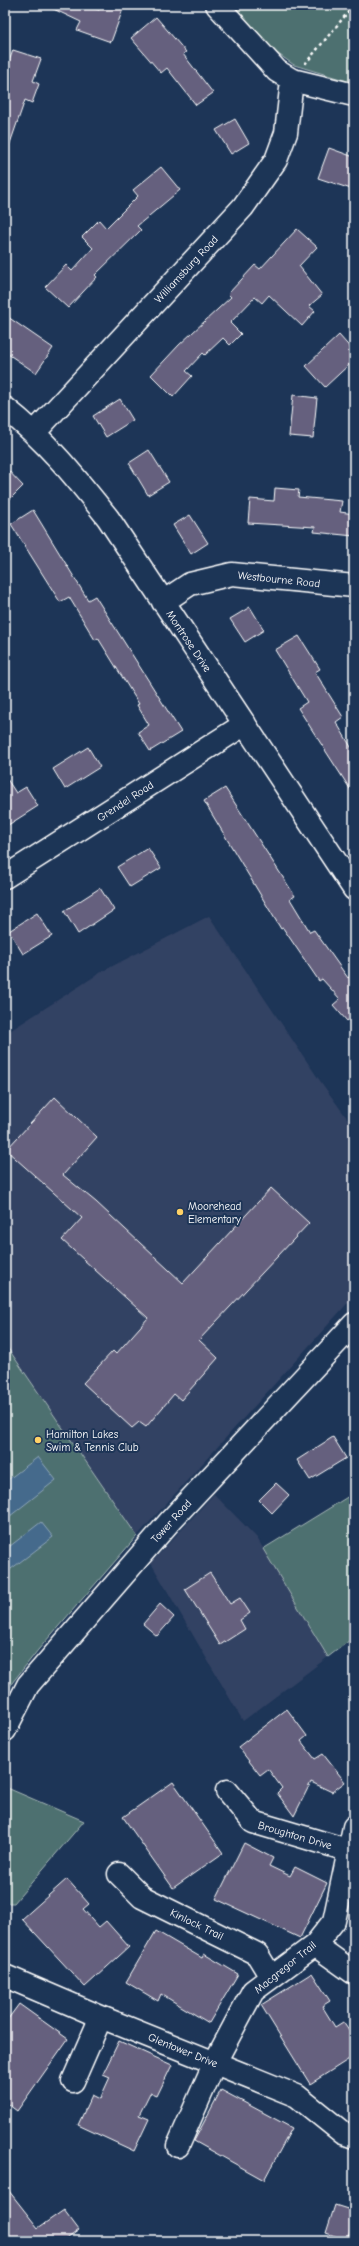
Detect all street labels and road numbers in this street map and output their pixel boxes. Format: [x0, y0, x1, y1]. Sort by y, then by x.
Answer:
street label: Williamsburg Road [152, 233, 221, 306]
street label: Westbourne Road [237, 569, 321, 590]
street label: Montrose Drive [163, 608, 214, 675]
street label: Grendel Road [95, 778, 156, 825]
street label: Tower Road [148, 1497, 194, 1546]
street label: Broughton Drive [256, 1819, 334, 1852]
street label: Kinlock Trail [168, 1906, 226, 1943]
street label: Macgregor Trail [252, 1938, 319, 1996]
street label: Glentower Drive [146, 2031, 220, 2071]

